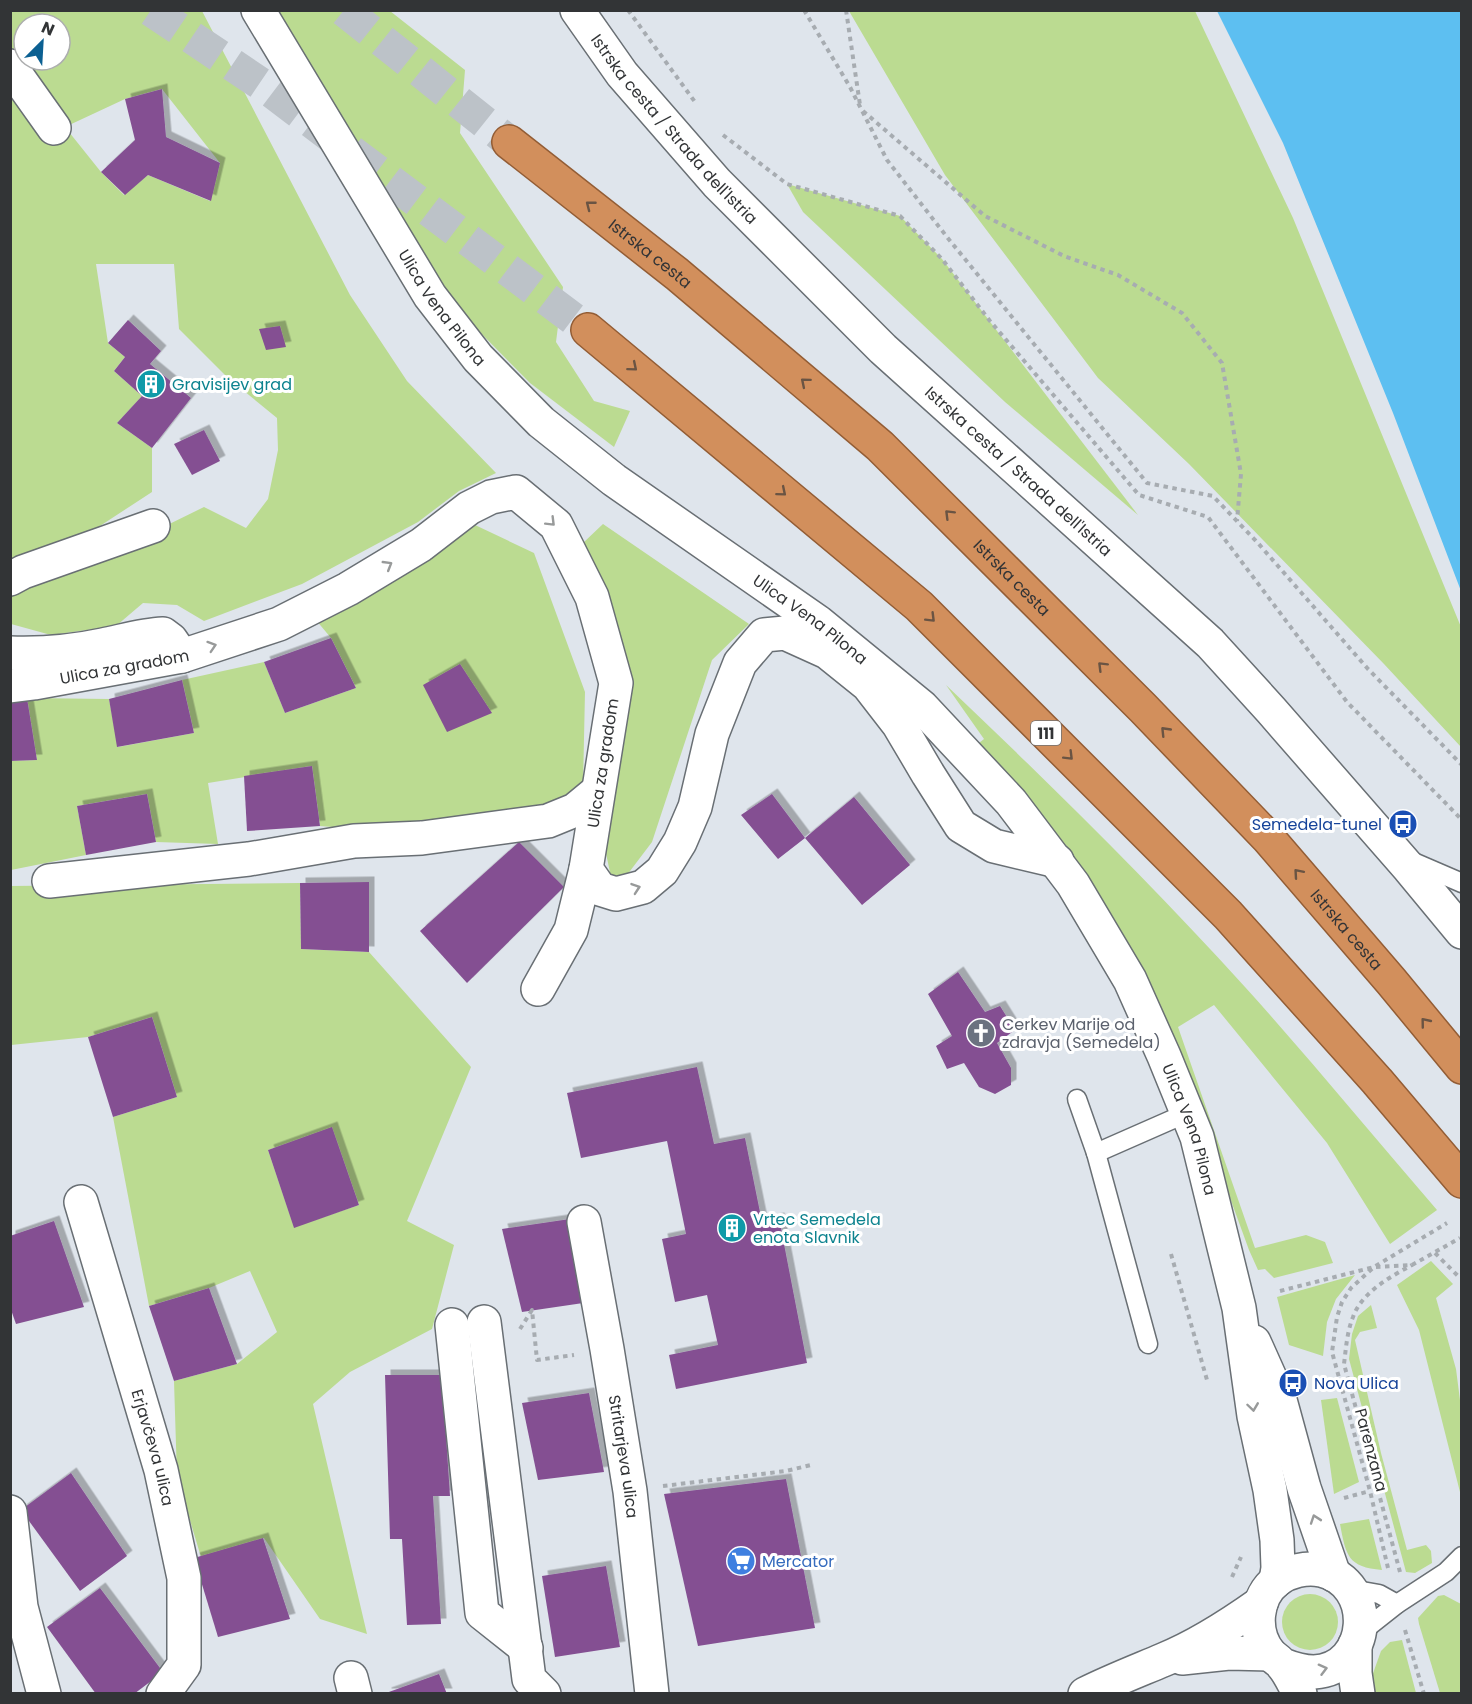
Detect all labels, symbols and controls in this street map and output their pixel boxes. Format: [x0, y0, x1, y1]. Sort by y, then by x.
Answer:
north arrow [12, 12, 72, 72]
text: N [38, 16, 58, 42]
street label: Istrska cesta / Strada dell'Istria [586, 29, 763, 229]
one-way arrow [586, 202, 597, 213]
street label: Istrska cesta [604, 213, 697, 293]
street label: Ulica Vena Pilona [393, 245, 491, 371]
one-way arrow [626, 360, 637, 371]
building icon: Gravisijev grad [135, 368, 167, 400]
place label: Gravisijev grad [172, 373, 292, 396]
one-way arrow [801, 379, 812, 390]
street label: Istrska cesta / Strada dell'Istria [920, 381, 1117, 561]
one-way arrow [775, 485, 786, 496]
one-way arrow [945, 511, 956, 522]
one-way arrow [543, 514, 554, 525]
street label: Istrska cesta [968, 534, 1056, 621]
one-way arrow [382, 560, 392, 572]
street label: Ulica Vena Pilona [748, 569, 873, 670]
one-way arrow [924, 611, 935, 622]
one-way arrow [206, 641, 217, 653]
street label: Ulica za gradom [58, 643, 191, 690]
one-way arrow [1098, 663, 1109, 674]
street label: Ulica za gradom [581, 697, 625, 829]
road number: 111 [1031, 721, 1061, 745]
one-way arrow [1162, 727, 1173, 738]
one-way arrow [1062, 748, 1073, 759]
bus stop icon: Semedela-tunel [1387, 808, 1419, 840]
place label: Semedela-tunel [1252, 813, 1382, 836]
one-way arrow [1295, 869, 1306, 880]
one-way arrow [630, 882, 641, 895]
street label: Istrska cesta [1305, 884, 1388, 975]
place label: Cerkev Marije od zdravja (Semedela) [1002, 1013, 1161, 1054]
church icon: Cerkev Marije od zdravja (Semedela) [965, 1017, 997, 1049]
one-way arrow [1421, 1018, 1432, 1029]
street label: Ulica Vena Pilona [1157, 1060, 1222, 1198]
place label: Vrtec Semedela enota Slavnik [753, 1208, 881, 1249]
building icon: Vrtec Semedela enota Slavnik [716, 1212, 748, 1244]
bus stop icon: Nova Ulica [1277, 1367, 1309, 1399]
place label: Nova Ulica [1314, 1372, 1399, 1395]
street label: Erjavčeva ulica [126, 1386, 180, 1508]
street label: Stritarjeva ulica [603, 1393, 644, 1519]
one-way arrow [1247, 1403, 1259, 1412]
street label: Parenzana [1349, 1406, 1393, 1494]
one-way arrow [1310, 1514, 1323, 1525]
supermarket icon: Mercator [725, 1545, 757, 1577]
place label: Mercator [762, 1550, 834, 1573]
one-way arrow [1317, 1664, 1328, 1676]

